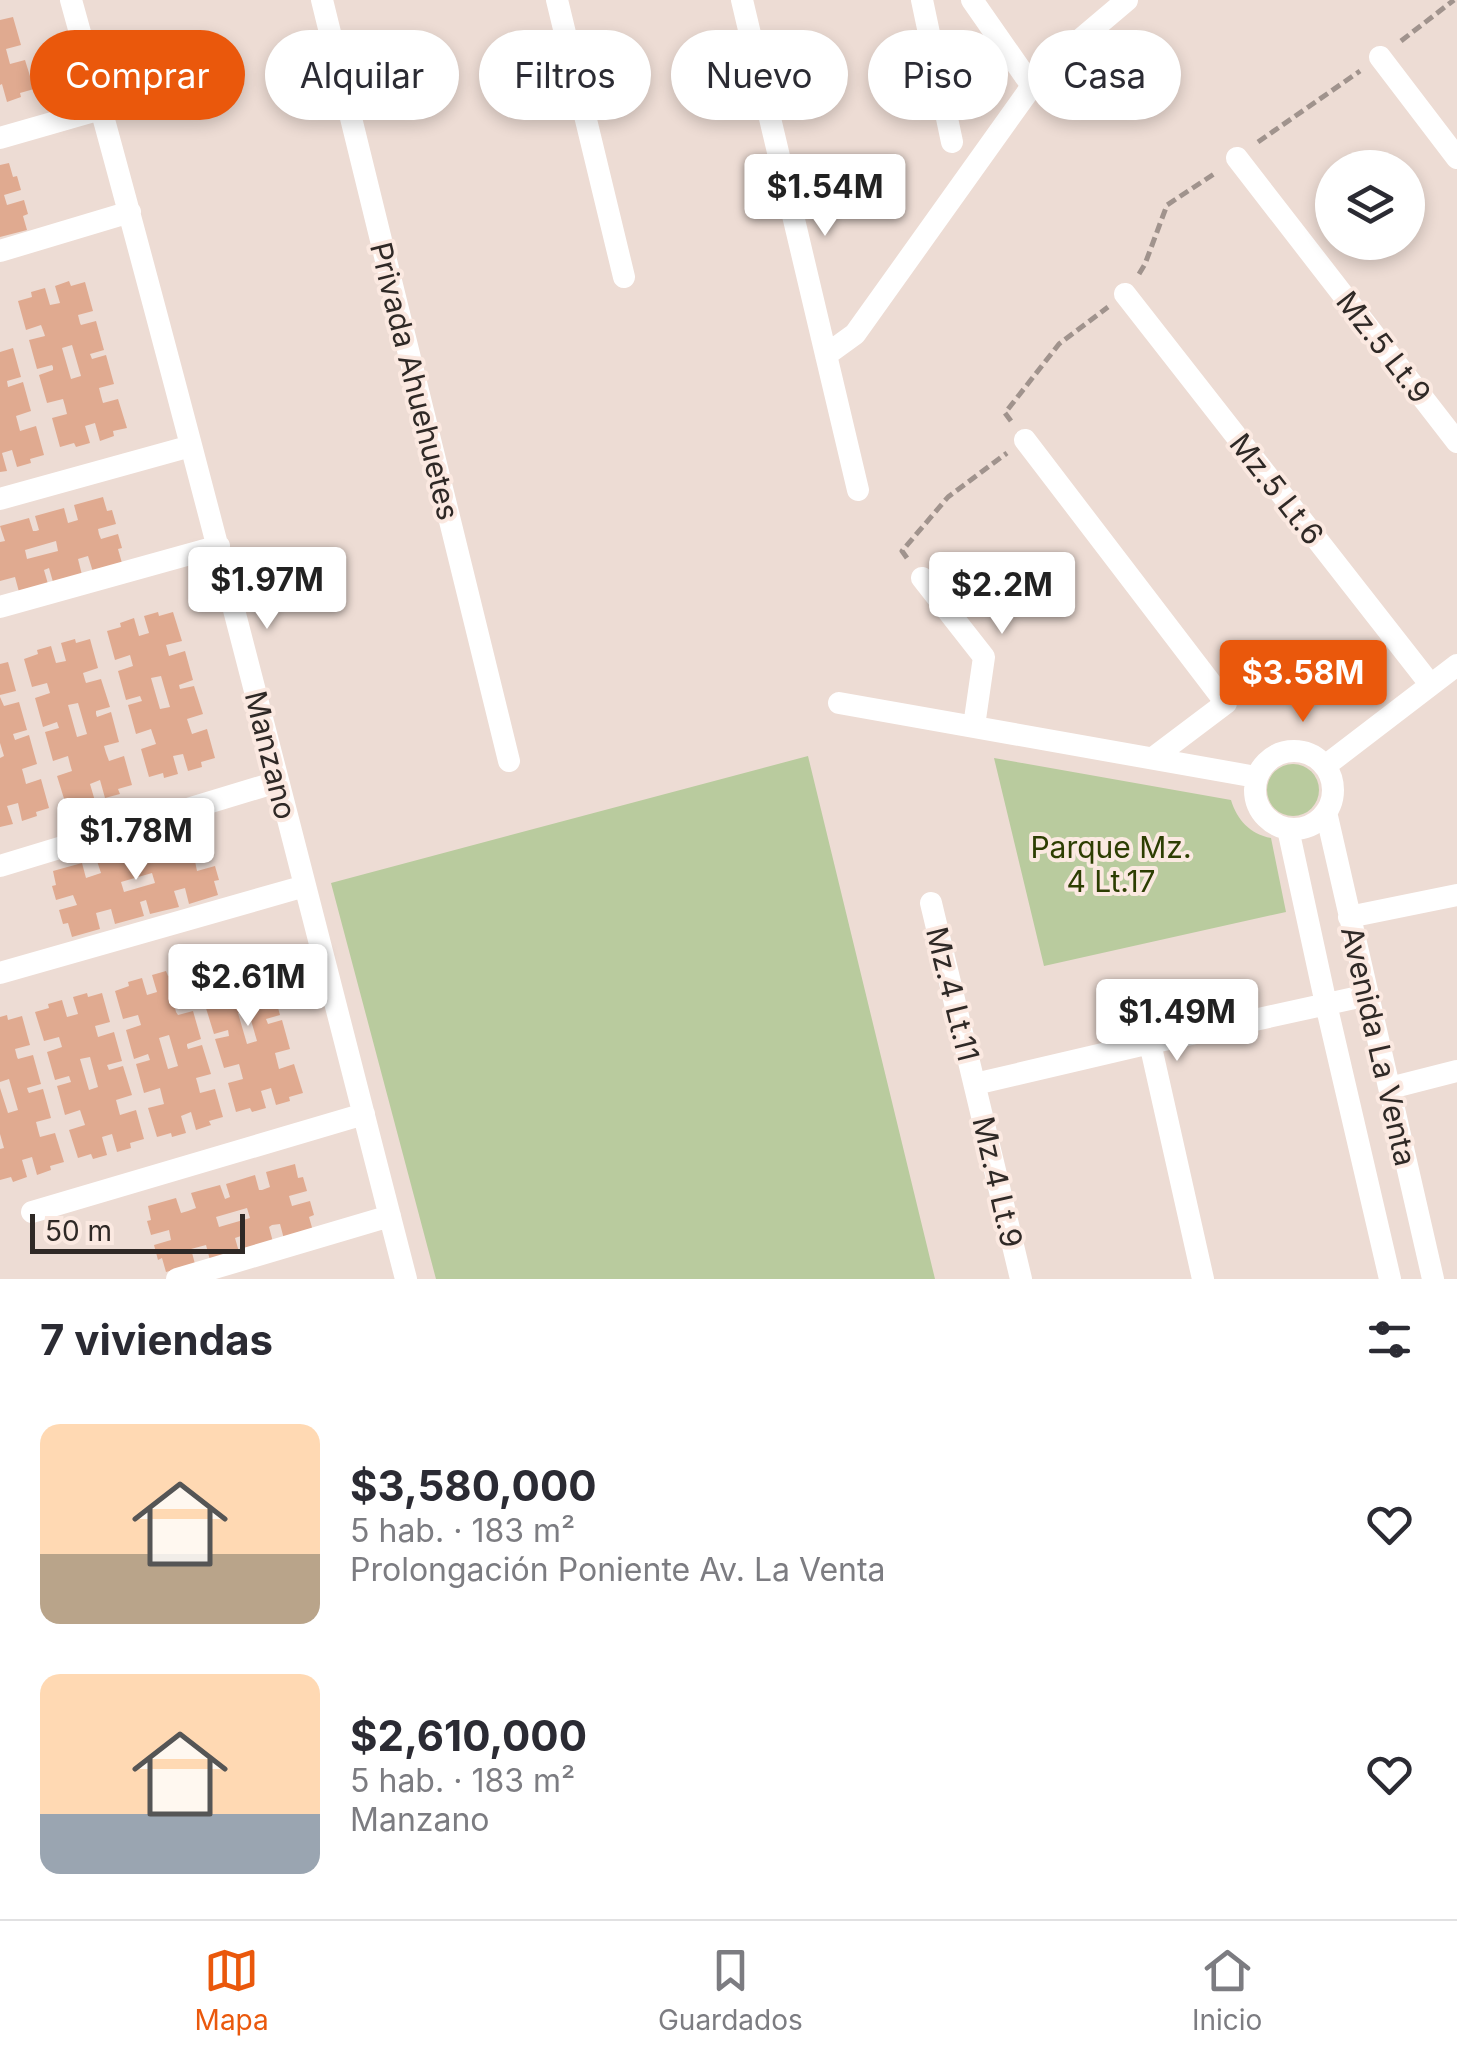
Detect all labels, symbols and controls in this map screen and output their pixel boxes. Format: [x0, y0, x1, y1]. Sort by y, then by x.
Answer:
chip: Comprar [30, 30, 245, 120]
chip: Alquilar [265, 30, 459, 120]
chip: Filtros [479, 30, 651, 120]
chip: Nuevo [671, 30, 848, 120]
chip: Piso [868, 30, 1008, 120]
chip: Casa [1028, 30, 1181, 120]
map controls [1315, 150, 1425, 260]
button: layers [1315, 150, 1425, 260]
pin: $1.54M [744, 154, 906, 239]
text: $1.54M [766, 167, 884, 206]
street label: Privada Ahuehuetes [363, 238, 467, 524]
street label: Mz.5 Lt.9 [1329, 284, 1439, 410]
street label: Mz.5 Lt.6 [1222, 426, 1332, 552]
pin: $1.97M [186, 547, 348, 632]
pin: $2.2M [932, 552, 1072, 637]
text: $1.97M [210, 560, 324, 599]
text: $2.2M [951, 565, 1053, 604]
pin: $3.58M [1222, 640, 1384, 725]
text: $3.58M [1242, 653, 1364, 692]
street label: Manzano [238, 687, 304, 823]
pin: $1.78M [55, 798, 217, 883]
text: $1.78M [79, 811, 193, 850]
park label: Parque Mz. 4 Lt.17 [1030, 829, 1192, 899]
street label: Mz.4 Lt.11 [919, 923, 987, 1065]
street label: Avenida La Venta [1334, 923, 1424, 1169]
pin: $2.61M [167, 944, 329, 1029]
text: $2.61M [190, 957, 306, 996]
pin: $1.49M [1096, 979, 1258, 1064]
text: $1.49M [1118, 992, 1236, 1031]
street label: Mz.4 Lt.9 [965, 1113, 1031, 1251]
scale bar [30, 1209, 245, 1254]
text: 50 m [45, 1214, 112, 1248]
icon: filters [1362, 1312, 1417, 1367]
text: 7 viviendas [40, 1314, 273, 1365]
text: $3,580,000 [350, 1460, 597, 1511]
icon: home [120, 1464, 240, 1584]
icon: heart [1362, 1497, 1417, 1552]
text: 5 hab. · 183 m² [350, 1511, 575, 1550]
text: Prolongación Poniente Av. La Venta [350, 1550, 886, 1589]
text: $2,610,000 [350, 1710, 587, 1761]
icon: home [120, 1714, 240, 1834]
icon: heart [1362, 1747, 1417, 1802]
text: 5 hab. · 183 m² [350, 1761, 575, 1800]
text: Manzano [350, 1800, 490, 1839]
tab: Mapa [195, 1943, 269, 2037]
tab: Guardados [658, 1943, 803, 2037]
tab: Inicio [1192, 1943, 1262, 2037]

